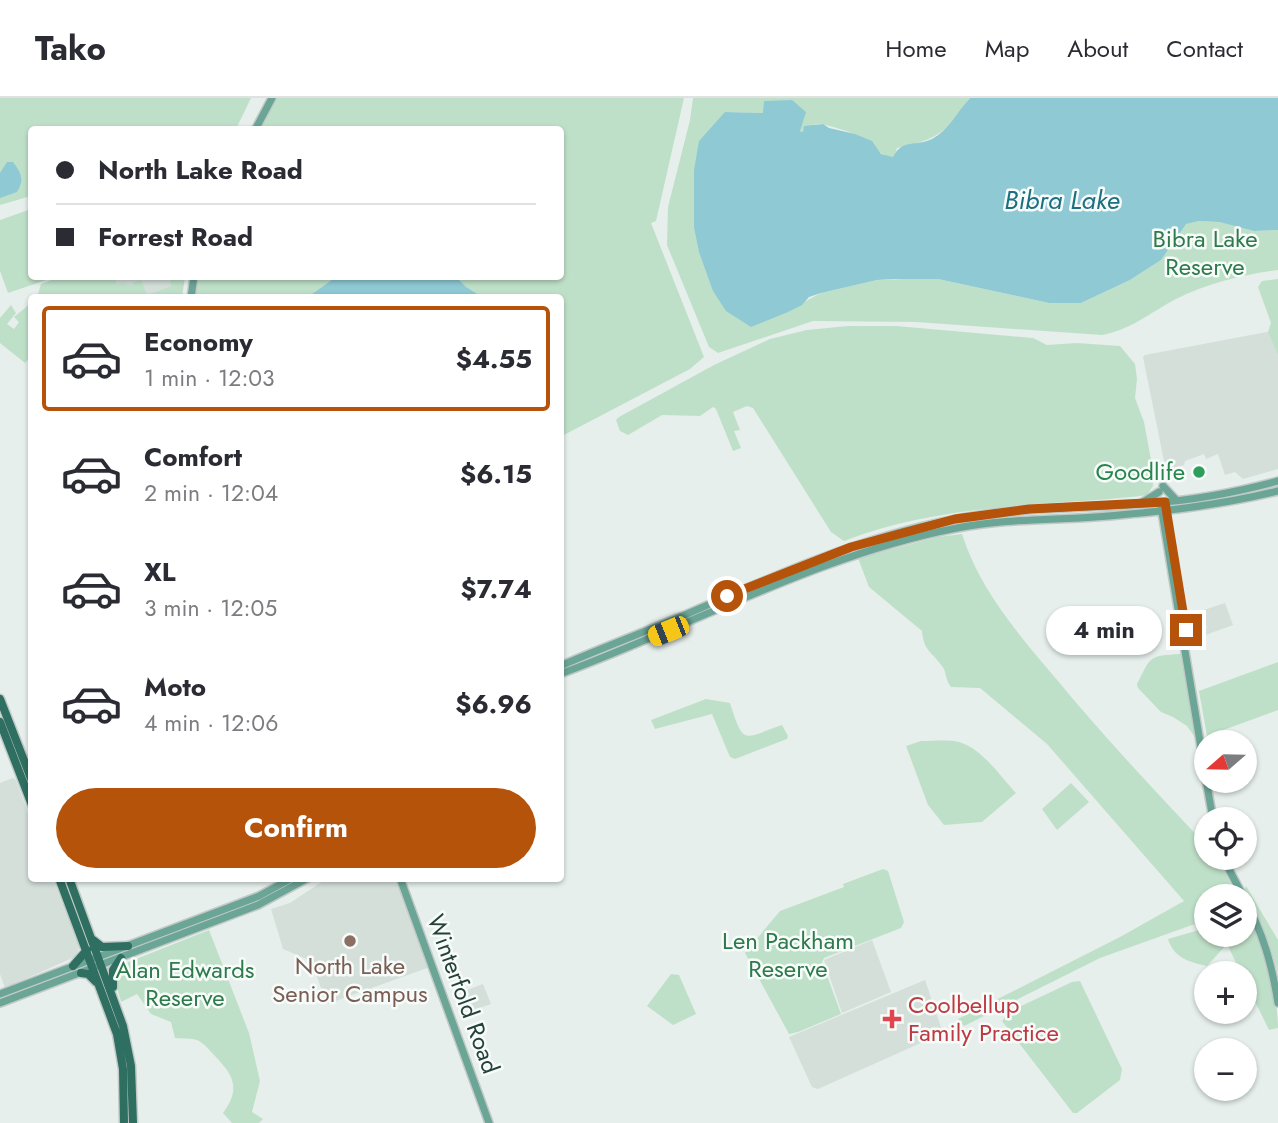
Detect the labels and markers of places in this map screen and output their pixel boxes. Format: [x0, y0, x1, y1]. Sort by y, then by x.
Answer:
place label: Goodlife [1096, 454, 1185, 489]
marker: Goodlife [1191, 464, 1207, 480]
marker: North Lake Senior Campus [342, 933, 358, 949]
place label: North Lake Senior Campus [272, 948, 428, 1011]
place label: Coolbellup Family Practice [908, 987, 1059, 1050]
marker: Coolbellup Family Practice [882, 1009, 902, 1029]

